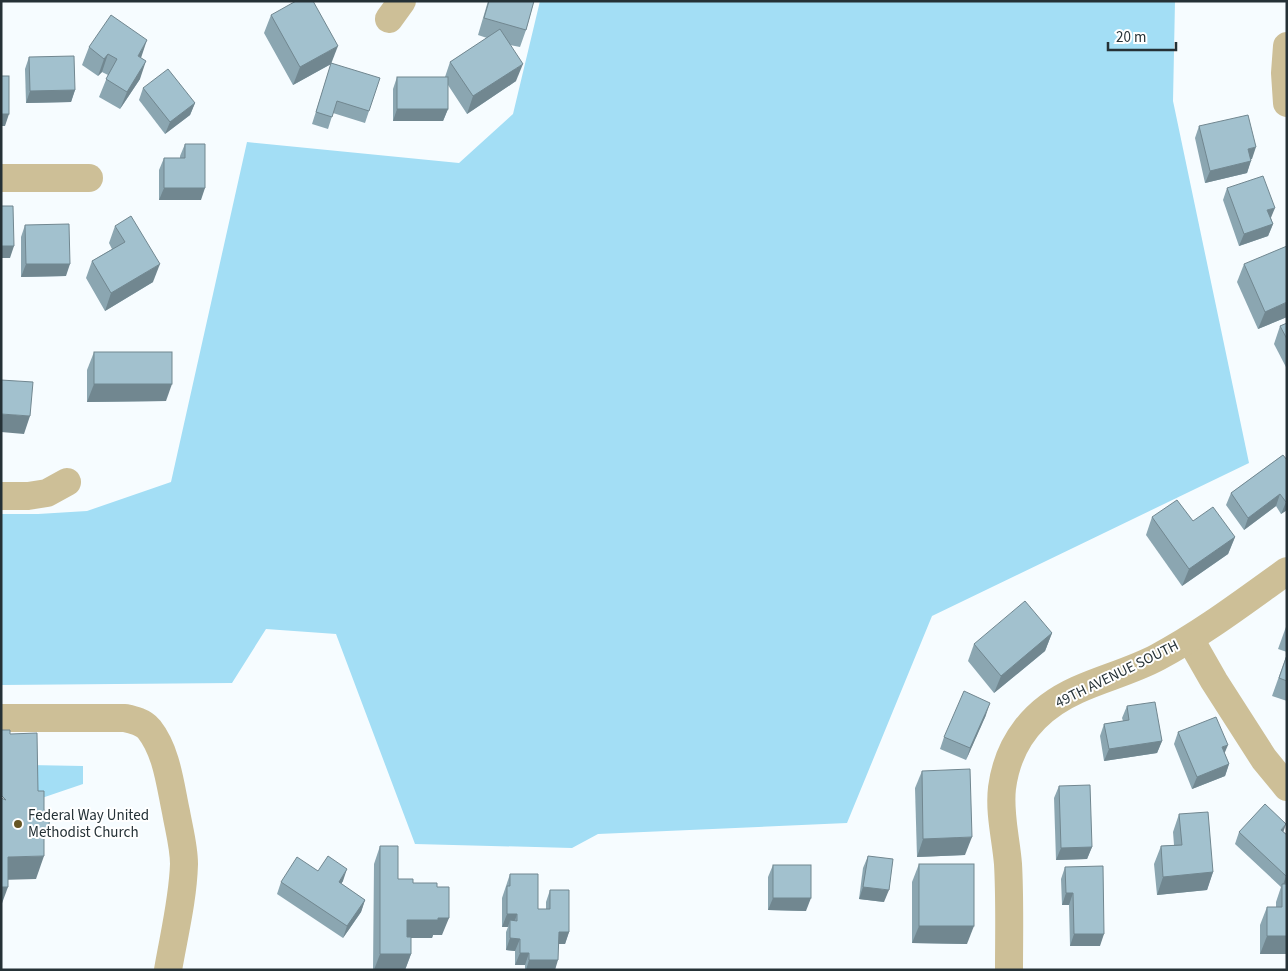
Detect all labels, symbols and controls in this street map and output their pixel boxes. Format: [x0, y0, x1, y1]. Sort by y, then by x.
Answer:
scale bar [1108, 20, 1176, 52]
text: 20 m [1116, 27, 1146, 48]
street label: 49TH AVENUE SOUTH [1052, 635, 1182, 713]
place label: Federal Way United Methodist Church [28, 805, 149, 843]
marker: Federal Way United Methodist Church [12, 818, 24, 830]

